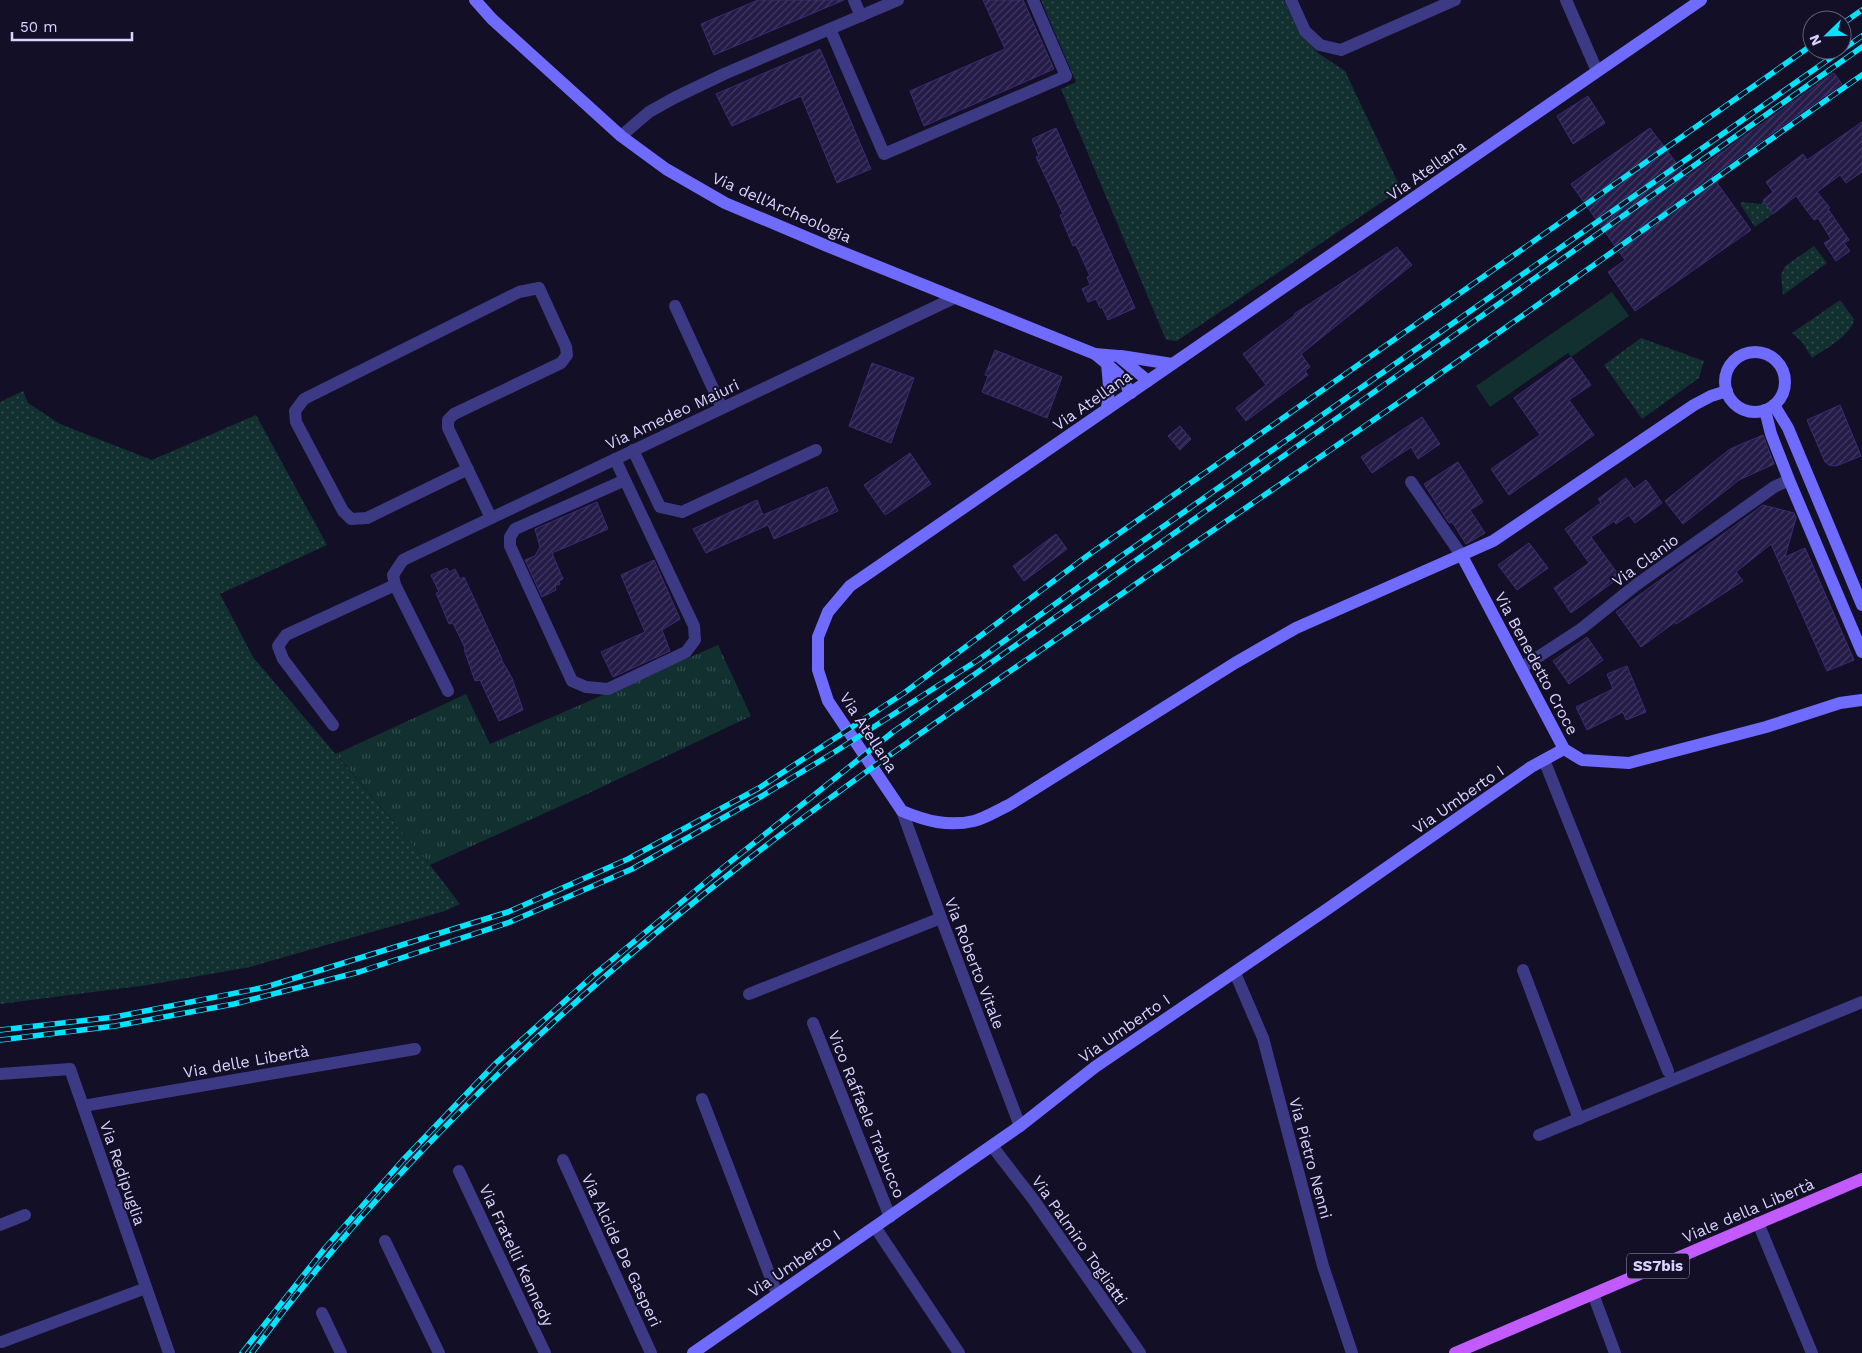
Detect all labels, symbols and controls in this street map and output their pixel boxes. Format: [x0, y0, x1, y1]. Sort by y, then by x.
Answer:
scale bar [12, 10, 132, 42]
north arrow [1802, 10, 1852, 60]
text: 50 m [20, 18, 57, 36]
text: N [1806, 32, 1824, 48]
street label: Via Atellana [1383, 136, 1469, 205]
street label: Via dell'Archeologia [709, 168, 854, 247]
street label: Via Atellana [1049, 366, 1135, 435]
street label: Via Amedeo Maiuri [602, 375, 742, 454]
street label: Via Clanio [1608, 530, 1682, 591]
street label: Via Benedetto Croce [1491, 589, 1582, 738]
street label: Via Atellana [836, 689, 902, 776]
street label: Via Umberto I [1409, 761, 1508, 838]
street label: Via Roberto Vitale [941, 895, 1008, 1032]
street label: Via Umberto I [1075, 990, 1174, 1067]
street label: Vico Raffaele Trabucco [824, 1028, 909, 1201]
street label: Via delle Libertà [182, 1041, 310, 1082]
street label: Via Pietro Nenni [1285, 1095, 1336, 1221]
street label: Via Redipuglia [96, 1118, 149, 1228]
street label: Via Alcide De Gasperi [578, 1171, 665, 1330]
street label: Via Palmiro Togliatti [1028, 1172, 1131, 1309]
street label: Viale della Libertà [1679, 1174, 1817, 1247]
street label: Via Fratelli Kennedy [475, 1181, 558, 1330]
street label: Via Umberto I [745, 1226, 844, 1301]
road number: SS7bis [1627, 1254, 1689, 1278]

